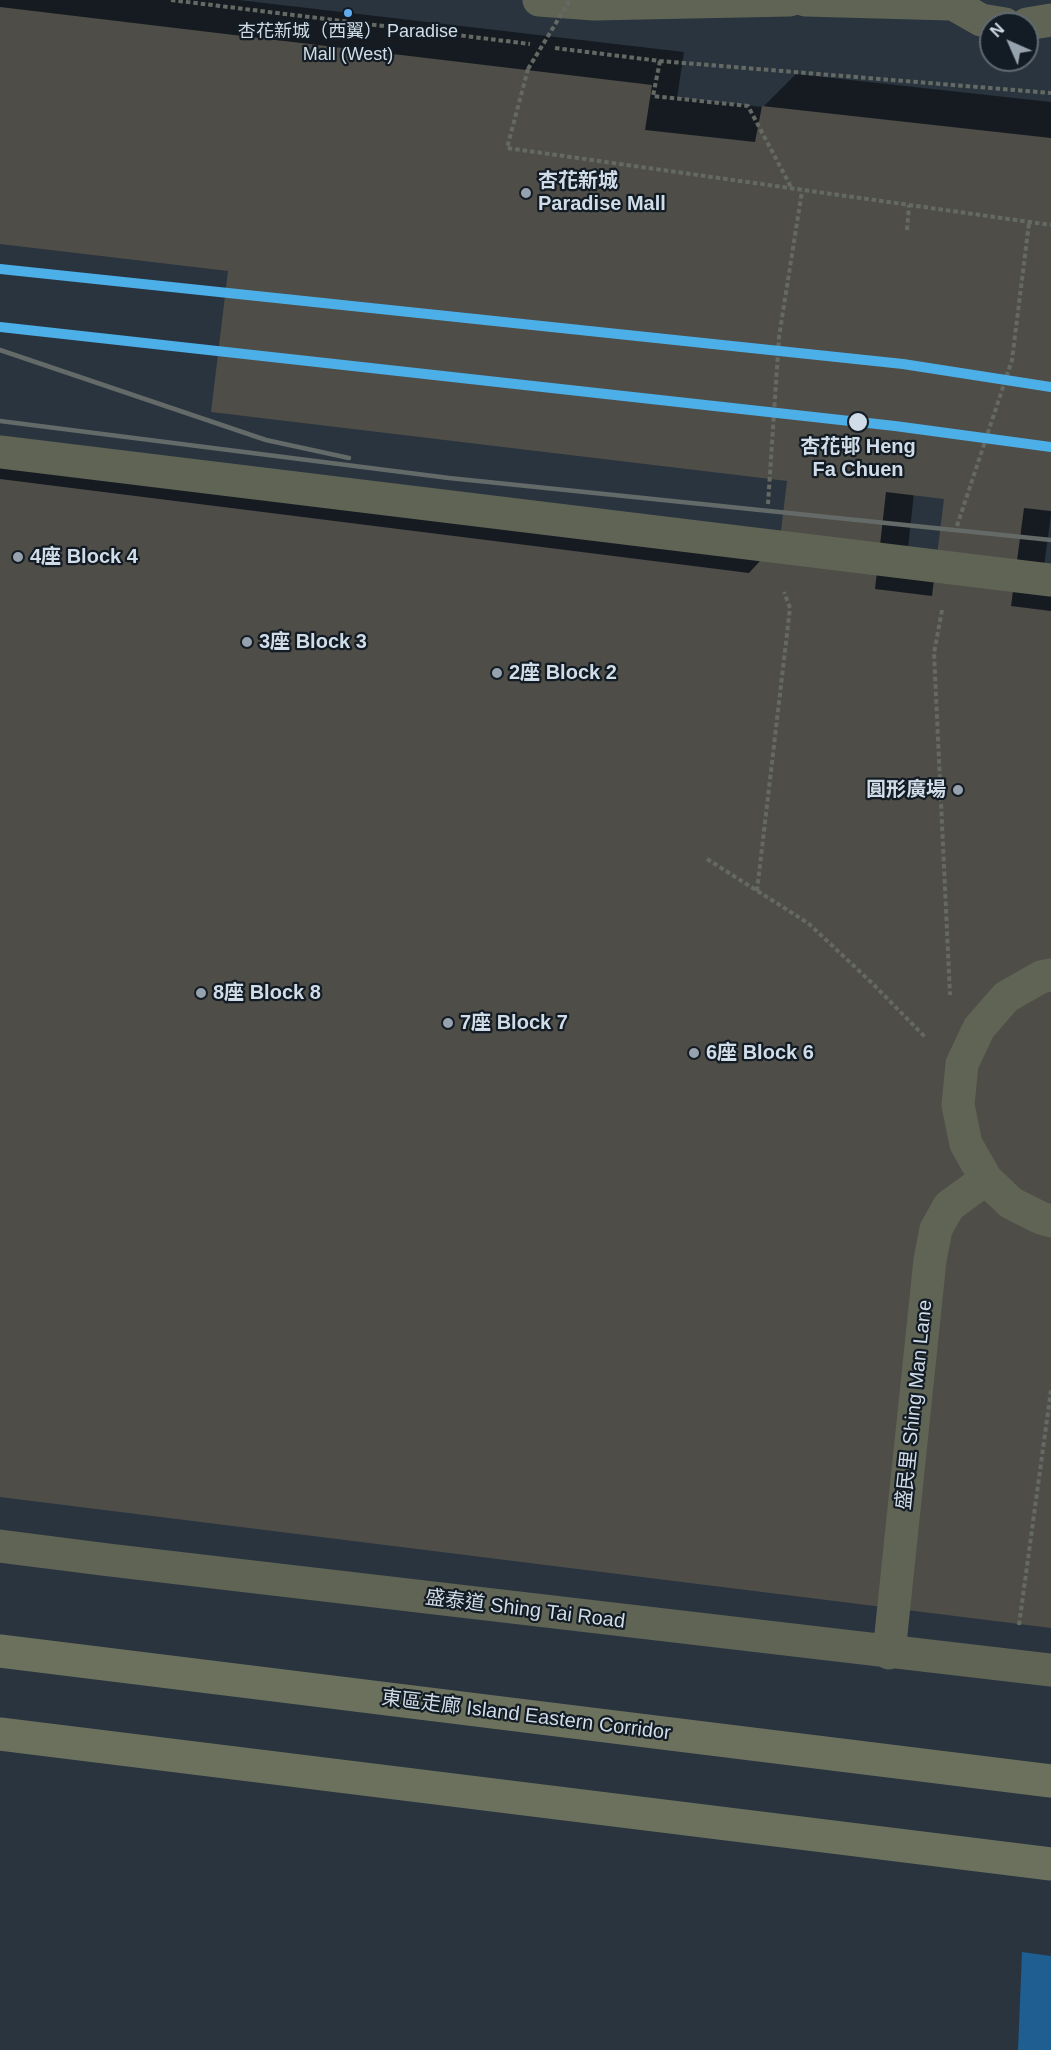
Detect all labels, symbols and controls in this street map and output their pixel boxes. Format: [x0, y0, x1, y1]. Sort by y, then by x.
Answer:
marker: 杏花新城（西翼） Paradise Mall (West) [342, 7, 354, 19]
north arrow [979, 12, 1039, 72]
text: N [987, 20, 1007, 40]
place label: 杏花新城（西翼） Paradise Mall (West) [238, 21, 458, 63]
place label: 杏花新城 Paradise Mall [538, 169, 666, 216]
marker: 杏花新城 Paradise Mall [519, 186, 533, 200]
marker: 杏花邨 Heng Fa Chuen [847, 411, 869, 433]
place label: 杏花邨 Heng Fa Chuen [800, 435, 916, 482]
place label: 4座 Block 4 [30, 545, 138, 569]
marker: 4座 Block 4 [11, 550, 25, 564]
place label: 3座 Block 3 [259, 630, 367, 654]
marker: 3座 Block 3 [240, 635, 254, 649]
place label: 2座 Block 2 [509, 661, 617, 685]
marker: 2座 Block 2 [490, 666, 504, 680]
place label: 圓形廣場 [866, 778, 946, 802]
marker: 圓形廣場 [951, 783, 965, 797]
place label: 8座 Block 8 [213, 981, 321, 1005]
marker: 8座 Block 8 [194, 986, 208, 1000]
place label: 7座 Block 7 [460, 1011, 568, 1035]
marker: 7座 Block 7 [441, 1016, 455, 1030]
place label: 6座 Block 6 [706, 1041, 814, 1065]
marker: 6座 Block 6 [687, 1046, 701, 1060]
street label: 盛民里 Shing Man Lane [892, 1299, 938, 1511]
street label: 盛泰道 Shing Tai Road [424, 1586, 626, 1634]
street label: 東區走廊 Island Eastern Corridor [380, 1686, 672, 1746]

